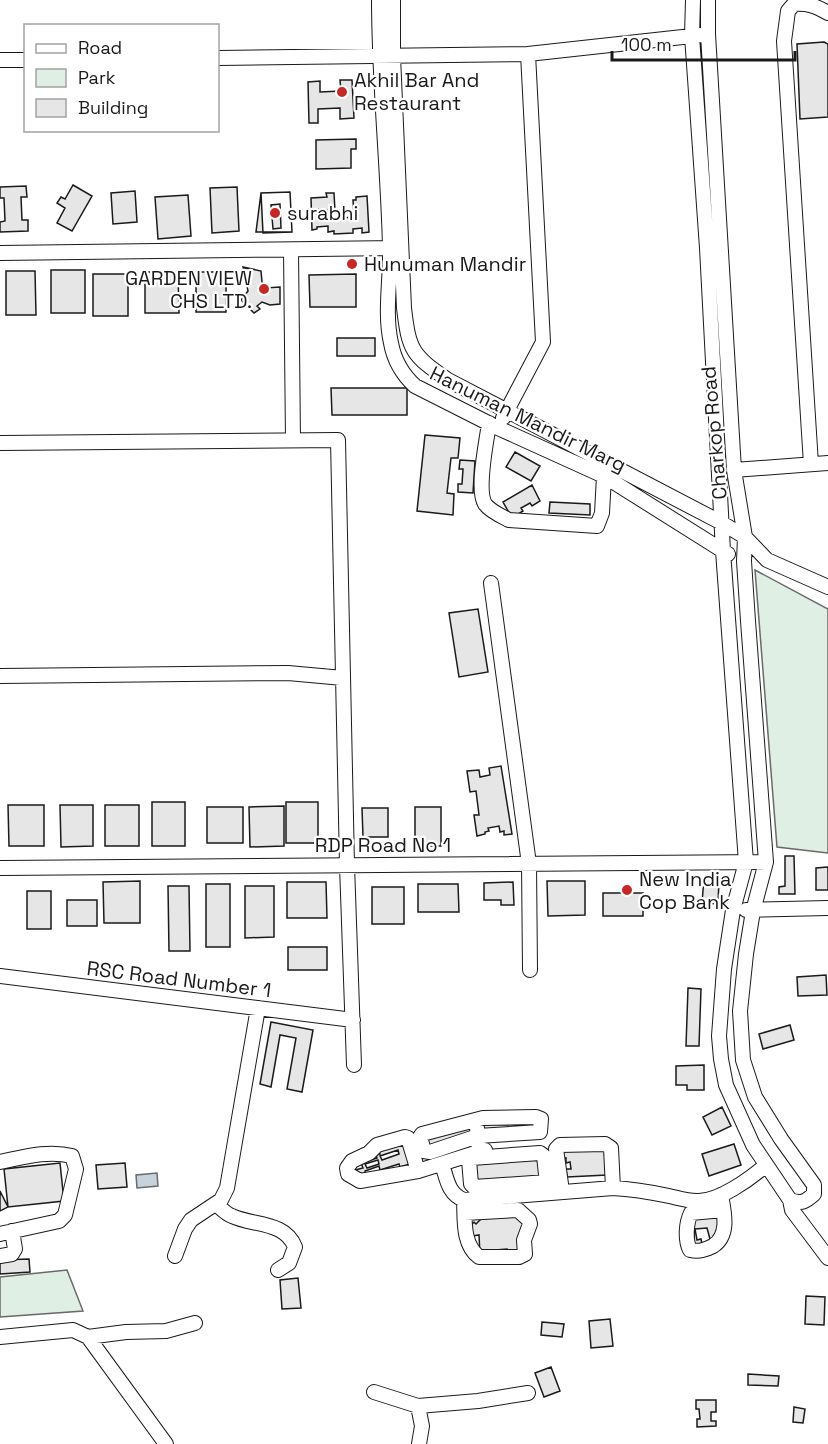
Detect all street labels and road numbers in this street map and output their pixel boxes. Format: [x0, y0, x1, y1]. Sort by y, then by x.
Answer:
street label: Hanuman Mandir Marg [425, 360, 631, 478]
street label: Charkop Road [695, 365, 733, 501]
street label: RDP Road No 1 [315, 832, 451, 858]
street label: RSC Road Number 1 [85, 955, 273, 1003]

